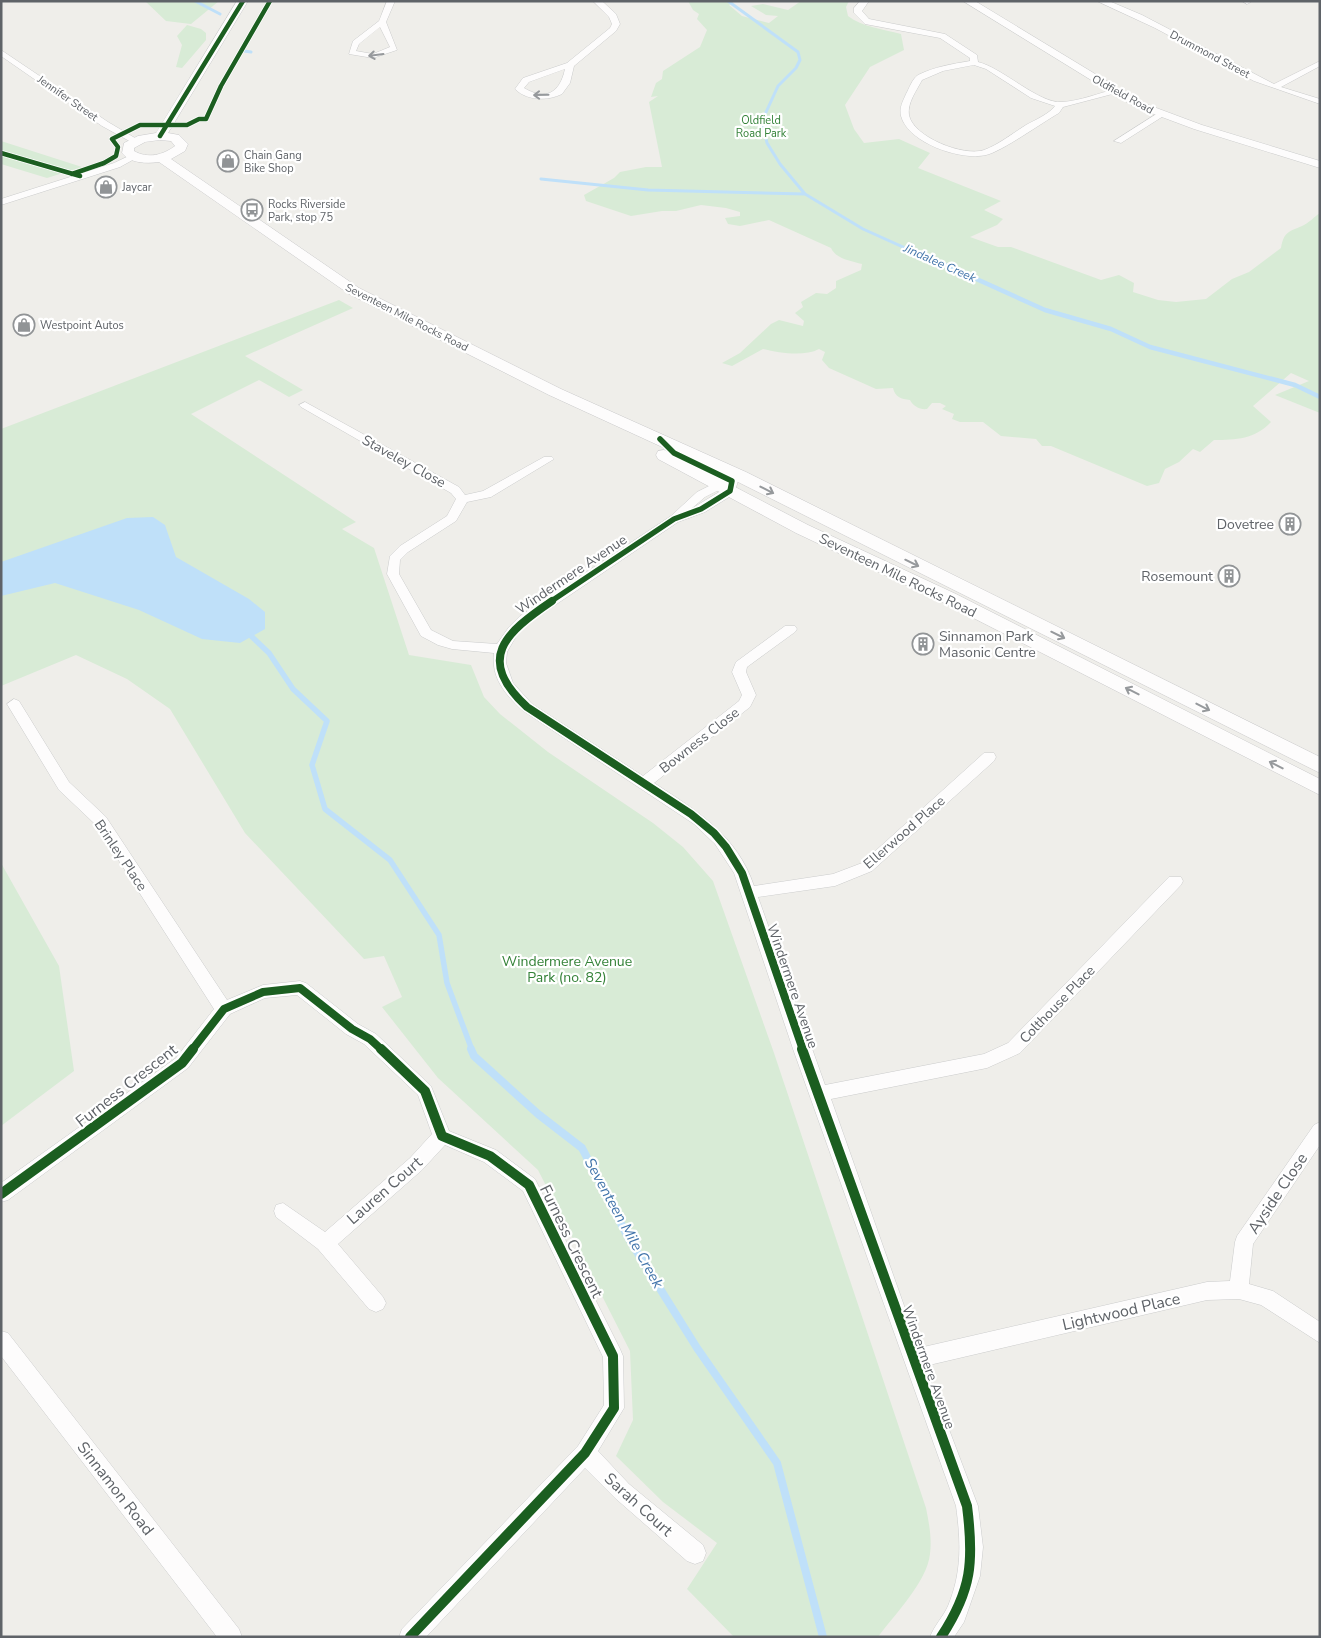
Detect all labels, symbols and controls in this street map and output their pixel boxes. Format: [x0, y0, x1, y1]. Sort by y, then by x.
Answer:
street label: Drummond Street [1167, 27, 1253, 82]
one-way arrow [368, 50, 384, 60]
street label: Jennifer Street [34, 71, 101, 125]
street label: Oldfield Road [1089, 71, 1156, 118]
one-way arrow [533, 90, 550, 100]
park label: Oldfield Road Park [736, 113, 787, 141]
place label: Chain Gang Bike Shop [244, 148, 302, 176]
shop icon: Chain Gang Bike Shop [216, 149, 240, 173]
shop icon: Jaycar [94, 175, 118, 199]
place label: Jaycar [121, 180, 152, 195]
place label: Rocks Riverside Park, stop 75 [268, 197, 345, 225]
bus stop icon: Rocks Riverside Park, stop 75 [240, 198, 264, 222]
water label: Jindalee Creek [901, 240, 979, 286]
street label: Seventeen Mile Rocks Road [343, 280, 471, 355]
shop icon: Westpoint Autos [12, 313, 36, 337]
place label: Westpoint Autos [40, 318, 124, 333]
street label: Staveley Close [358, 431, 449, 492]
one-way arrow [759, 486, 774, 495]
building icon: Dovetree [1278, 512, 1302, 536]
place label: Dovetree [1217, 515, 1274, 534]
street label: Seventeen Mile Rocks Road [816, 529, 980, 622]
street label: Windermere Avenue [512, 530, 631, 619]
one-way arrow [904, 558, 919, 568]
building icon: Rosemount [1217, 564, 1241, 588]
place label: Rosemount [1141, 567, 1213, 586]
place label: Sinnamon Park Masonic Centre [939, 627, 1036, 662]
one-way arrow [1050, 631, 1065, 640]
building icon: Sinnamon Park Masonic Centre [911, 632, 935, 656]
one-way arrow [1125, 686, 1140, 695]
one-way arrow [1196, 702, 1211, 712]
street label: Bowness Close [655, 703, 743, 778]
one-way arrow [1269, 760, 1284, 770]
street label: Ellerwood Place [859, 792, 949, 873]
street label: Brinley Place [90, 816, 151, 895]
street label: Windermere Avenue [762, 921, 823, 1051]
park label: Windermere Avenue Park (no. 82) [502, 952, 632, 987]
street label: Colthouse Place [1015, 961, 1099, 1047]
street label: Furness Crescent [71, 1039, 182, 1132]
street label: Ayside Close [1243, 1149, 1313, 1238]
street label: Lauren Court [342, 1152, 427, 1230]
water label: Seventeen Mile Creek [580, 1154, 668, 1292]
street label: Furness Crescent [534, 1181, 608, 1302]
street label: Lightwood Place [1060, 1288, 1182, 1336]
street label: Windermere Avenue [897, 1303, 960, 1432]
street label: Sinnamon Road [72, 1437, 159, 1540]
street label: Sarah Court [599, 1468, 678, 1542]

